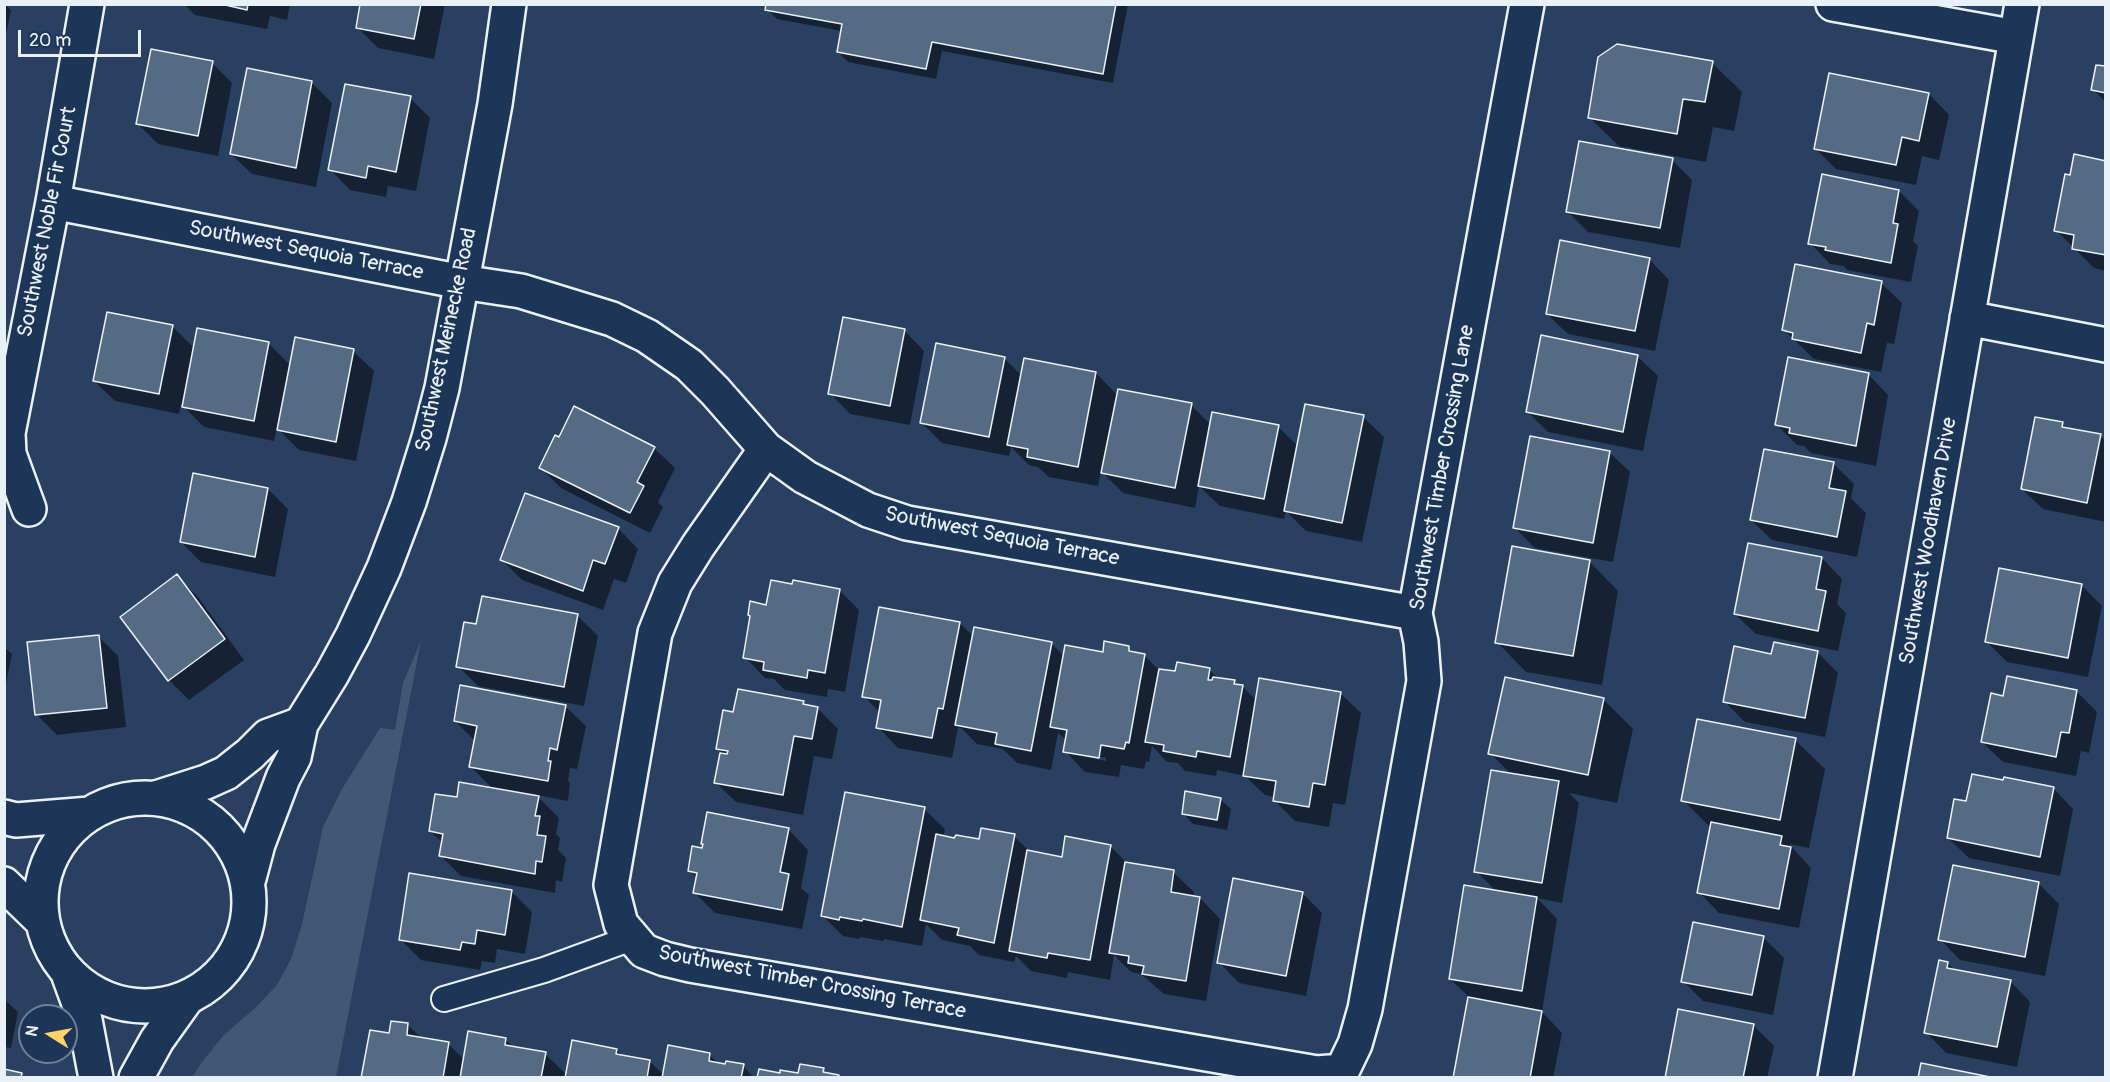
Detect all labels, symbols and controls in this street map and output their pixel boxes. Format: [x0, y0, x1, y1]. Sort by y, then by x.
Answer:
scale bar [21, 18, 144, 56]
text: 20 m [29, 29, 71, 52]
street label: Southwest Noble Fir Court [13, 105, 83, 339]
street label: Southwest Sequoia Terrace [187, 216, 425, 286]
street label: Southwest Meinecke Road [411, 226, 483, 454]
street label: Southwest Timber Crossing Lane [1405, 323, 1481, 613]
street label: Southwest Woodhaven Drive [1895, 416, 1963, 666]
street label: Southwest Sequoia Terrace [883, 502, 1121, 572]
street label: Southwest Timber Crossing Terrace [656, 941, 968, 1025]
north arrow [18, 1004, 78, 1064]
text: N [21, 1024, 43, 1038]

